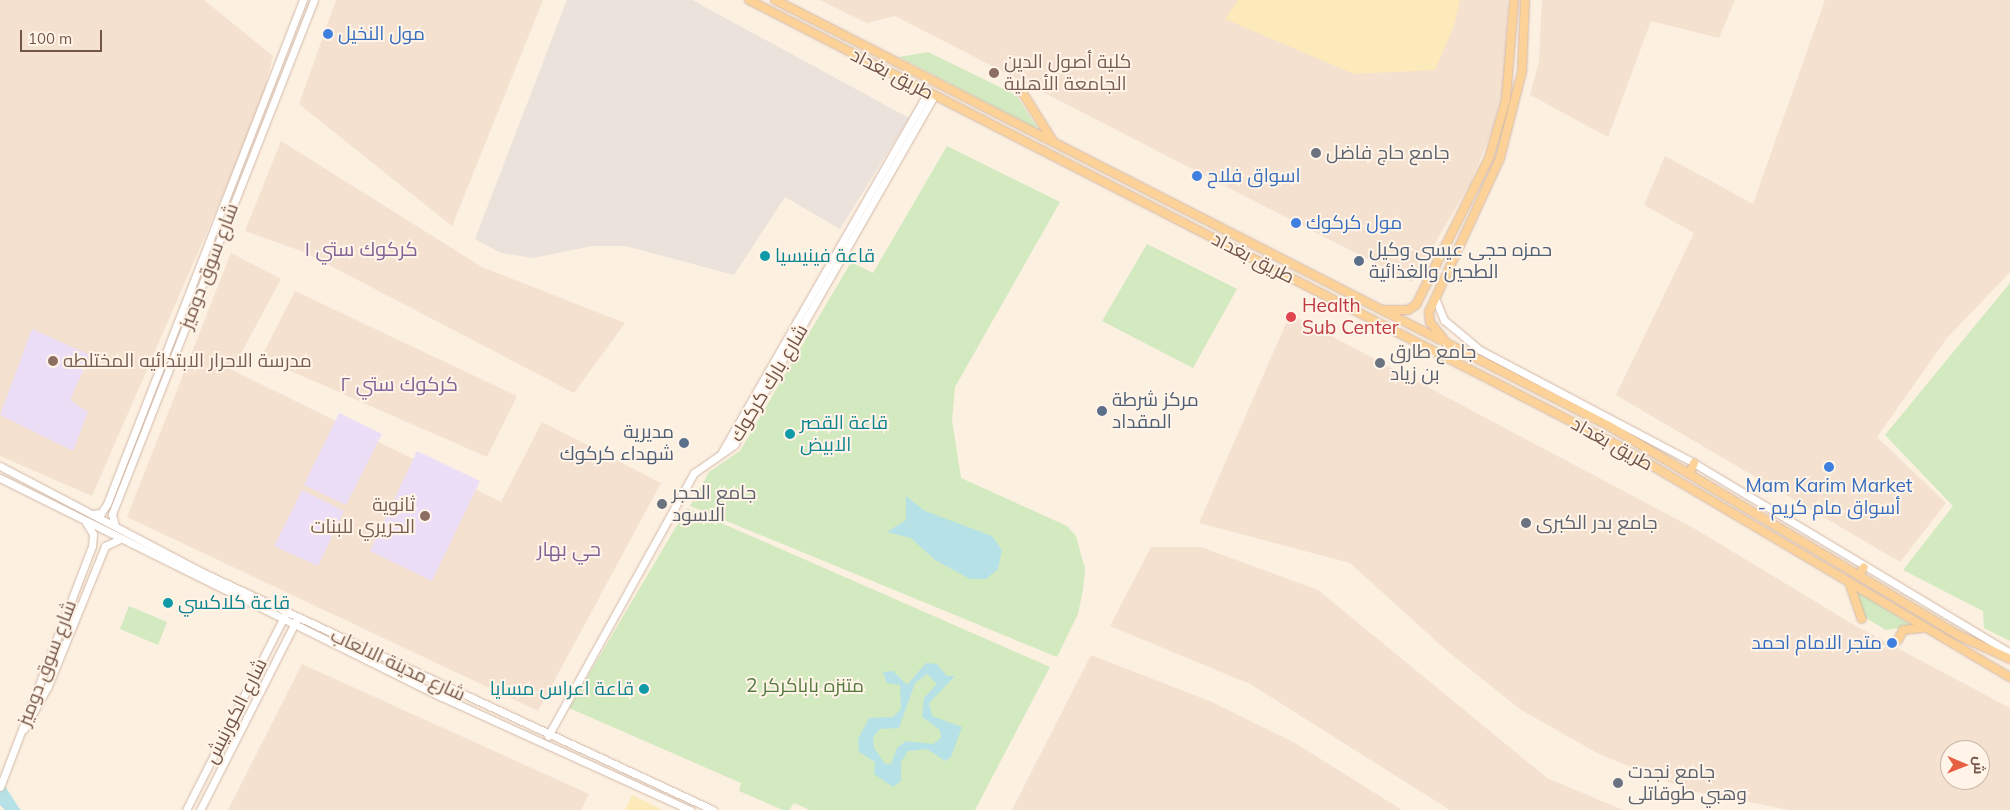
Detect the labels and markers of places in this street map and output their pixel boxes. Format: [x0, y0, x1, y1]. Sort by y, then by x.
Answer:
place label: مول النخيل [338, 23, 425, 45]
marker: مول النخيل [322, 28, 334, 40]
place label: كلية أصول الدين الجامعة الأهلية [1004, 51, 1131, 95]
marker: كلية أصول الدين الجامعة الأهلية [988, 67, 1000, 79]
place label: جامع حاج فاضل [1326, 142, 1449, 164]
marker: جامع حاج فاضل [1310, 147, 1322, 159]
place label: اسواق فلاح [1207, 165, 1301, 187]
marker: اسواق فلاح [1191, 170, 1203, 182]
place label: مول كركوك [1306, 212, 1402, 234]
marker: مول كركوك [1290, 217, 1302, 229]
place label: حمزه حجي عيسى وكيل الطحين والغذائية [1369, 239, 1552, 283]
place label: قاعة فينيسيا [775, 245, 875, 267]
marker: قاعة فينيسيا [759, 250, 771, 262]
marker: حمزه حجي عيسى وكيل الطحين والغذائية [1353, 255, 1365, 267]
place label: Health Sub Center [1302, 295, 1399, 339]
marker: Health Sub Center [1284, 310, 1298, 324]
place label: جامع طارق بن زياد [1390, 341, 1476, 385]
place label: مدرسة الاحرار الابتدائيه المختلطه [63, 350, 312, 372]
marker: مدرسة الاحرار الابتدائيه المختلطه [47, 355, 59, 367]
marker: جامع طارق بن زياد [1374, 357, 1386, 369]
place label: مركز شرطة المقداد [1112, 389, 1199, 433]
marker: مركز شرطة المقداد [1096, 405, 1108, 417]
place label: قاعة القصر الابيض [800, 412, 888, 456]
place label: مديرية شهداء كركوك [560, 421, 674, 465]
marker: قاعة القصر الابيض [784, 428, 796, 440]
marker: مديرية شهداء كركوك [678, 437, 690, 449]
marker: Mam Karim Market - أسواق مام كريم [1823, 461, 1835, 473]
place label: Mam Karim Market - أسواق مام كريم [1746, 475, 1912, 519]
place label: جامع الحجر الاسود [672, 482, 756, 526]
place label: ثانوية الحريري للبنات [310, 494, 415, 538]
marker: جامع الحجر الاسود [656, 498, 668, 510]
marker: ثانوية الحريري للبنات [419, 510, 431, 522]
place label: جامع بدر الكبرى [1536, 512, 1658, 534]
marker: جامع بدر الكبرى [1520, 517, 1532, 529]
place label: قاعة كلاكسي [178, 592, 290, 614]
marker: قاعة كلاكسي [162, 597, 174, 609]
place label: متجر الامام احمد [1751, 632, 1882, 654]
marker: متجر الامام احمد [1886, 637, 1898, 649]
place label: قاعة اعراس مسايا [490, 678, 634, 700]
marker: قاعة اعراس مسايا [638, 683, 650, 695]
place label: جامع نجدت وهبي طوقاتلى [1628, 761, 1747, 805]
marker: جامع نجدت وهبي طوقاتلى [1612, 777, 1624, 789]

